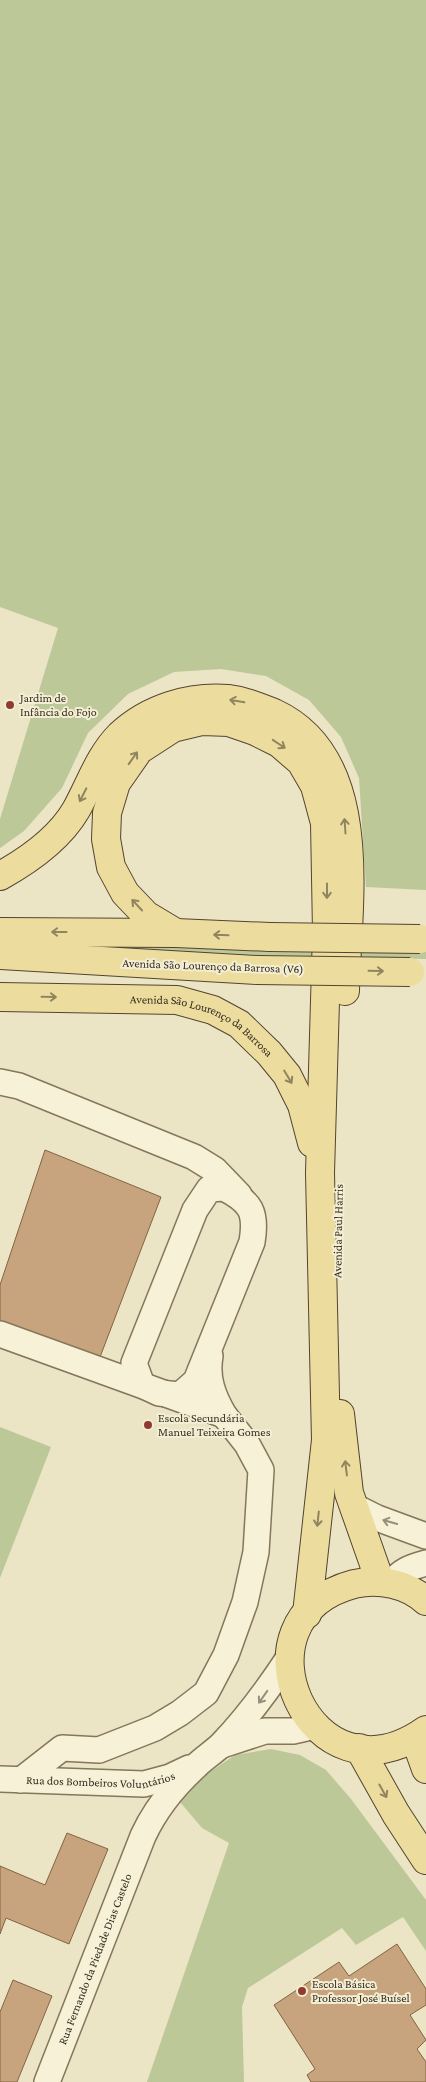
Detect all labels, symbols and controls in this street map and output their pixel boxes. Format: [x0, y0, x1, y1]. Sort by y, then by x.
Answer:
place label: Jardim de Infância do Fojo [19, 691, 97, 719]
one-way arrow [230, 695, 246, 705]
marker: Jardim de Infância do Fojo [4, 699, 16, 711]
one-way arrow [272, 739, 286, 749]
one-way arrow [128, 751, 138, 765]
one-way arrow [78, 787, 87, 802]
one-way arrow [341, 818, 350, 834]
one-way arrow [322, 882, 332, 899]
one-way arrow [131, 899, 143, 912]
one-way arrow [51, 927, 68, 937]
one-way arrow [214, 930, 230, 939]
street label: Avenida São Lourenço da Barrosa (V6) [122, 956, 304, 976]
one-way arrow [368, 966, 384, 976]
street label: Avenida São Lourenço da Barrosa [130, 992, 276, 1060]
one-way arrow [40, 993, 56, 1002]
one-way arrow [283, 1069, 293, 1083]
street label: Avenida Paul Harris [330, 1184, 346, 1278]
place label: Escola Secundária Manuel Teixeira Gomes [158, 1411, 271, 1439]
marker: Escola Secundária Manuel Teixeira Gomes [142, 1419, 154, 1431]
one-way arrow [341, 1460, 351, 1476]
one-way arrow [313, 1511, 323, 1527]
one-way arrow [382, 1517, 398, 1527]
one-way arrow [258, 1689, 268, 1703]
street label: Rua dos Bombeiros Voluntários [26, 1769, 178, 1791]
one-way arrow [378, 1784, 388, 1798]
street label: Rua Fernando da Piedade Dias Castelo [55, 1871, 135, 2047]
place label: Escola Básica Professor José Buísel [312, 1977, 410, 2005]
marker: Escola Básica Professor José Buísel [296, 1985, 308, 1997]

